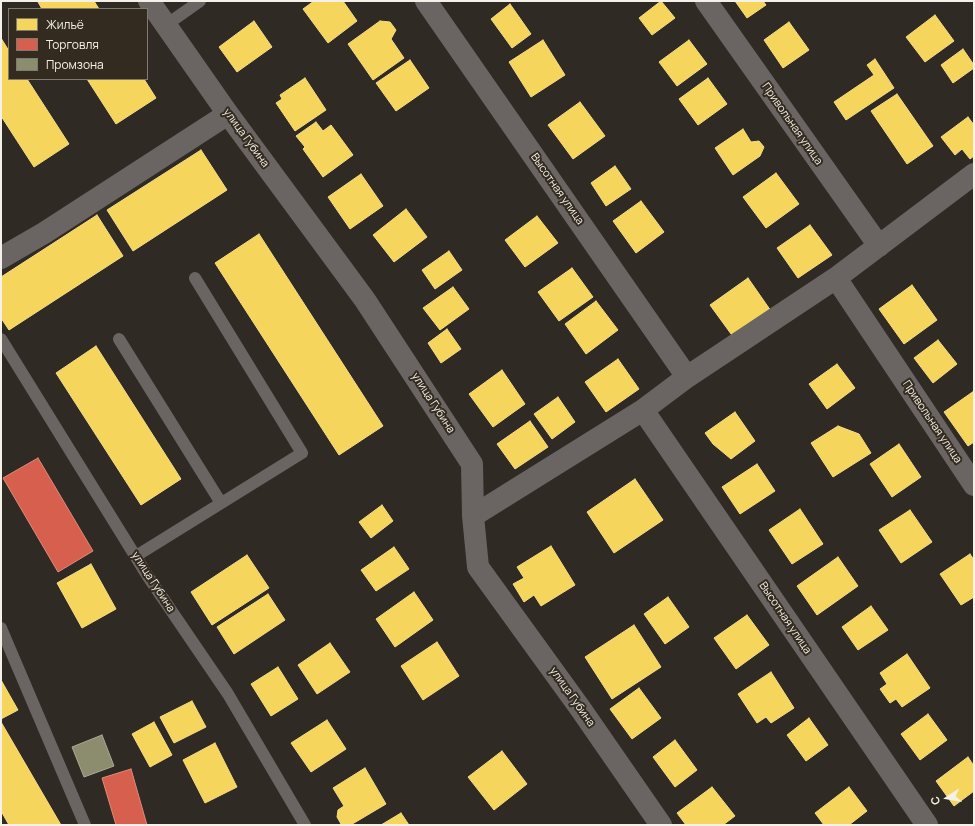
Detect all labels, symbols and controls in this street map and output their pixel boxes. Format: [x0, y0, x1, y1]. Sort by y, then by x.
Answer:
legend [8, 8, 148, 80]
text: Жильё [46, 16, 84, 33]
text: Торговля [46, 36, 99, 53]
text: Промзона [46, 56, 104, 73]
street label: Привольная улица [759, 81, 825, 167]
street label: улица Губина [220, 106, 272, 170]
street label: Высотная улица [528, 151, 586, 227]
street label: улица Губина [409, 370, 457, 436]
street label: Привольная улица [899, 378, 965, 466]
street label: улица Губина [129, 549, 177, 615]
street label: Высотная улица [756, 580, 814, 656]
street label: улица Губина [547, 665, 597, 729]
north arrow [927, 778, 967, 818]
text: С [927, 795, 943, 806]

